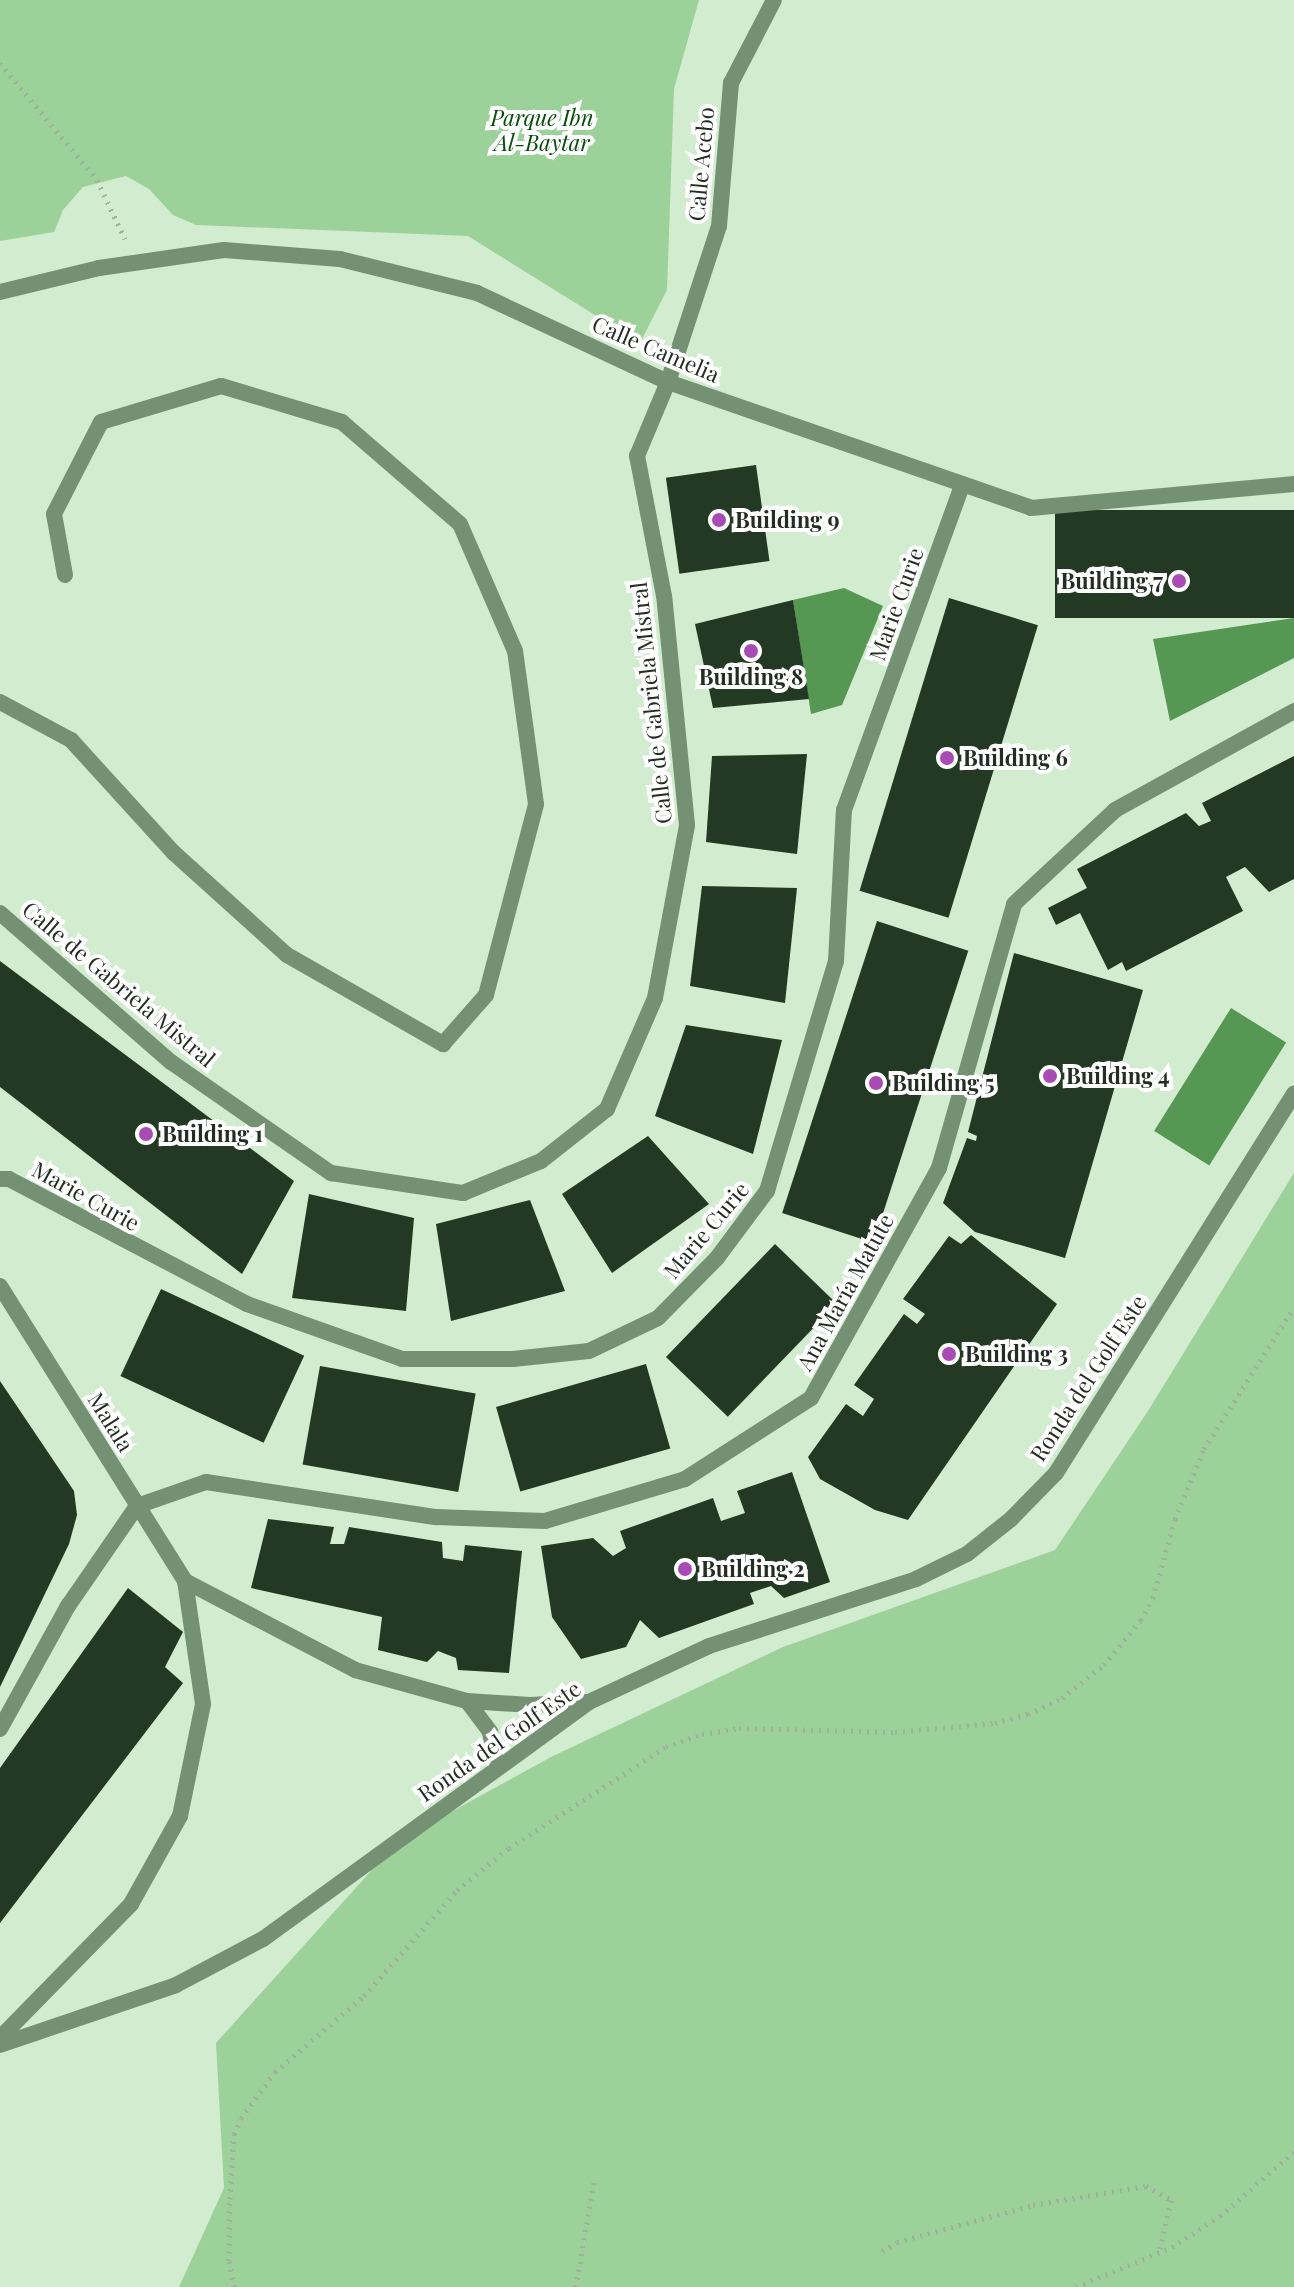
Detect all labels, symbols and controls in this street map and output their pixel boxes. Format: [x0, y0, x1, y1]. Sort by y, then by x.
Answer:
park label: Parque Ibn Al-Baytar [491, 104, 593, 156]
street label: Calle Acebo [683, 105, 719, 223]
street label: Calle Camelia [588, 310, 724, 388]
place label: Building 9 [735, 507, 840, 533]
marker: Building 9 [710, 511, 728, 529]
street label: Marie Curie [863, 544, 929, 664]
place label: Building 7 [1061, 568, 1163, 594]
marker: Building 7 [1170, 572, 1188, 590]
street label: Calle de Gabriela Mistral [625, 581, 677, 825]
marker: Building 8 [742, 642, 760, 660]
place label: Building 8 [699, 664, 803, 690]
place label: Building 6 [963, 745, 1068, 771]
marker: Building 6 [938, 749, 956, 767]
street label: Calle de Gabriela Mistral [17, 896, 221, 1072]
place label: Building 4 [1066, 1063, 1170, 1089]
marker: Building 4 [1041, 1067, 1059, 1085]
place label: Building 5 [892, 1070, 994, 1096]
marker: Building 5 [867, 1074, 885, 1092]
place label: Building 1 [162, 1121, 263, 1147]
marker: Building 1 [137, 1125, 155, 1143]
street label: Marie Curie [28, 1156, 144, 1236]
street label: Marie Curie [658, 1176, 754, 1284]
street label: Ana María Matute [791, 1209, 899, 1375]
street label: Ronda del Golf Este [1024, 1290, 1152, 1466]
place label: Building 3 [965, 1341, 1068, 1367]
marker: Building 3 [940, 1345, 958, 1363]
street label: Malala [83, 1388, 139, 1456]
place label: Building 2 [701, 1556, 805, 1582]
marker: Building 2 [676, 1560, 694, 1578]
street label: Ronda del Golf Este [412, 1675, 586, 1807]

